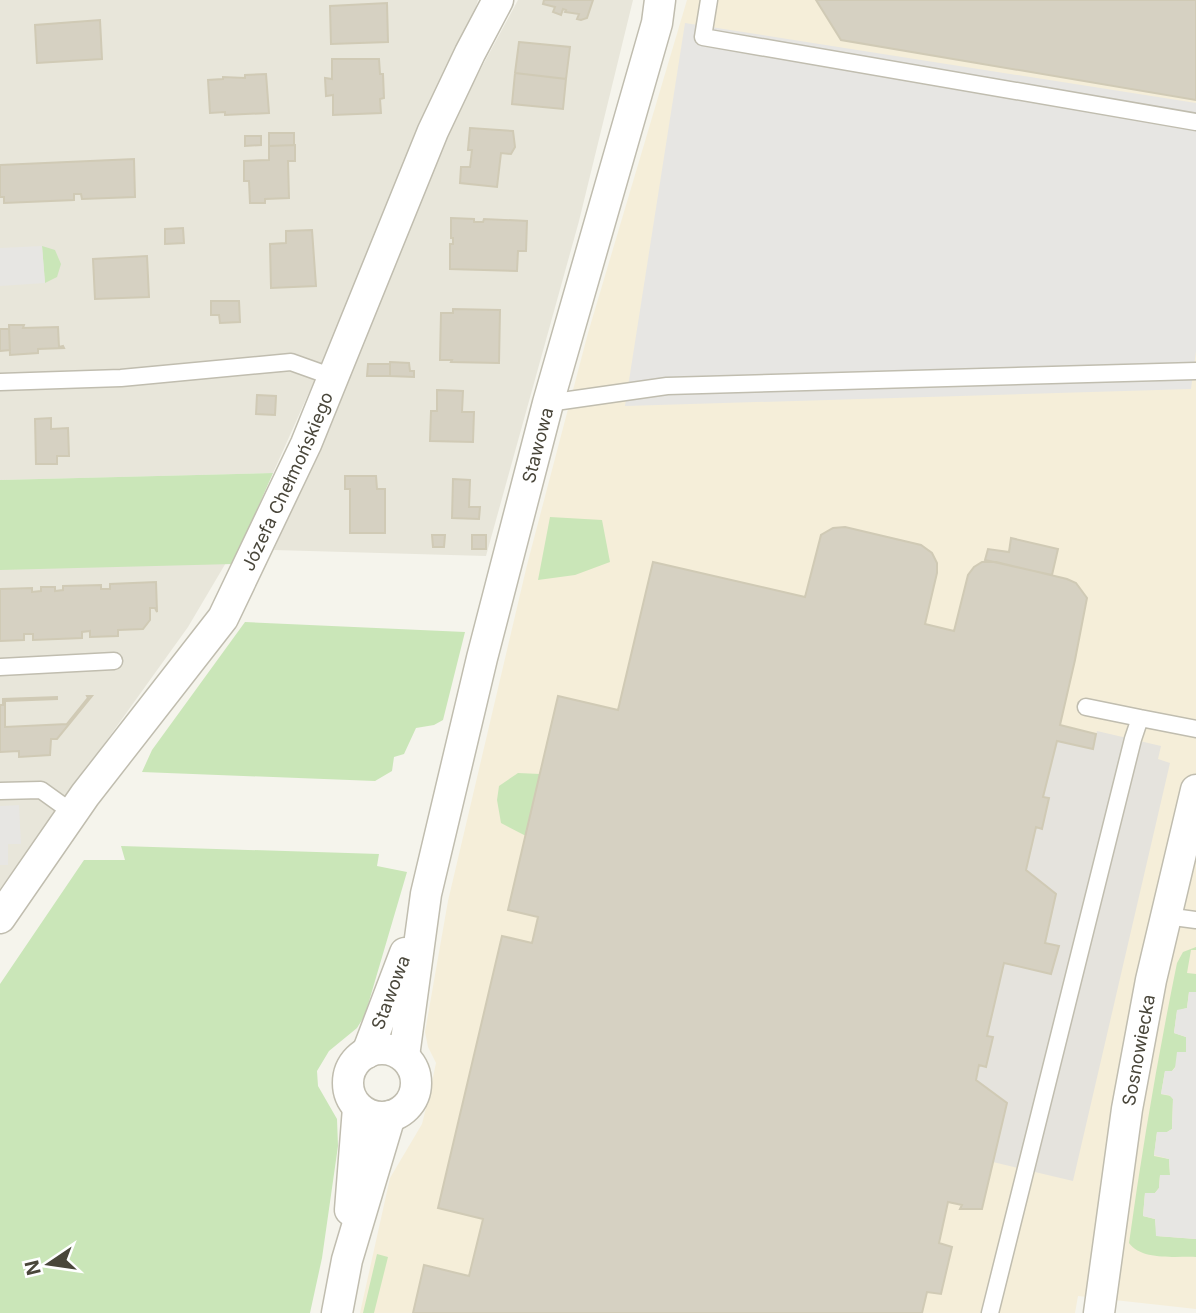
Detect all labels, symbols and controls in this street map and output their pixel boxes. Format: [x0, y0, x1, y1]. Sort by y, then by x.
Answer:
street label: Józefa Chełmońskiego [237, 389, 337, 574]
street label: Stawowa [517, 405, 557, 485]
street label: Stawowa [367, 952, 414, 1032]
street label: Sosnowiecka [1117, 993, 1159, 1107]
north arrow [14, 1229, 84, 1299]
text: N [20, 1258, 46, 1277]

